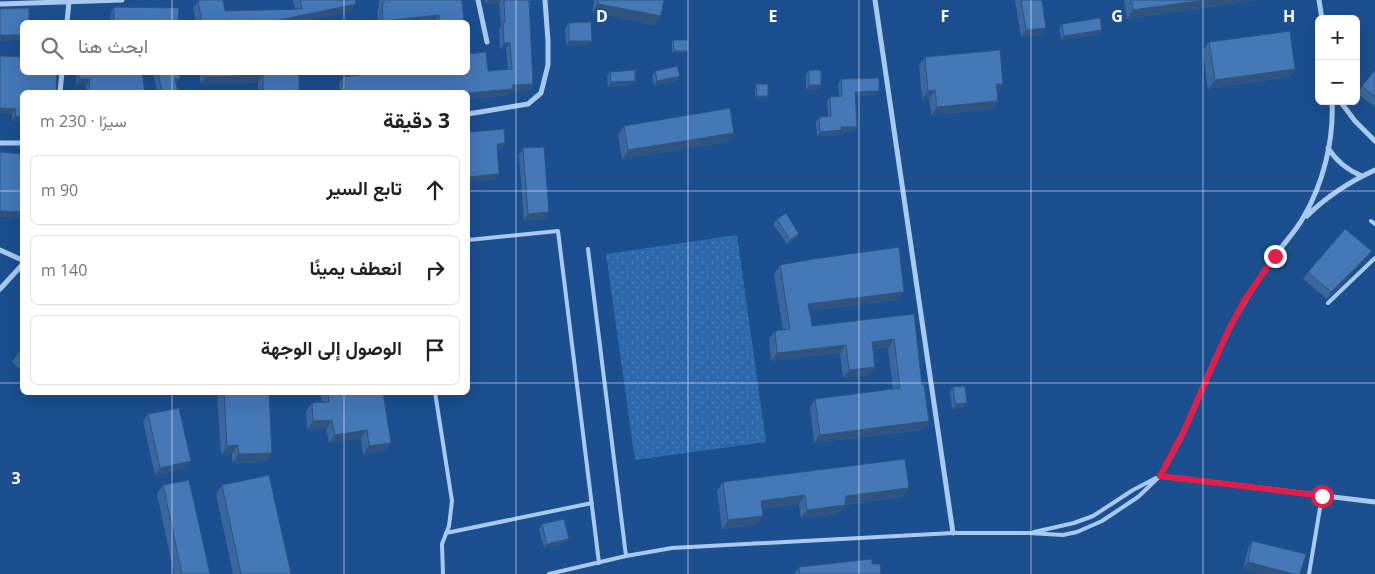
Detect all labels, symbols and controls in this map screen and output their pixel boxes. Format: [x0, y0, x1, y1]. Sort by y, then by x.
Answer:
text: D [596, 5, 608, 27]
text: E [769, 5, 778, 27]
text: F [941, 5, 949, 27]
text: G [1111, 5, 1123, 27]
text: H [1283, 5, 1295, 27]
map controls [1315, 15, 1360, 105]
button: + [1315, 15, 1360, 60]
search box [20, 20, 470, 75]
text: ابحث هنا [78, 33, 148, 59]
icon: search [38, 34, 66, 62]
button: − [1315, 60, 1360, 105]
text: 3 دقيقة [383, 106, 450, 134]
text: سيرًا · 230 m [40, 110, 127, 132]
text: تابع السير [326, 175, 402, 201]
icon: ahead [421, 176, 449, 204]
text: 90 m [41, 179, 78, 201]
route end [1264, 245, 1287, 268]
text: انعطف يمينًا [309, 255, 402, 281]
icon: right [421, 256, 449, 284]
text: 140 m [41, 259, 87, 281]
text: الوصول إلى الوجهة [261, 335, 402, 361]
icon: arrive [421, 336, 449, 364]
text: 3 [11, 467, 21, 489]
route start [1311, 485, 1334, 508]

